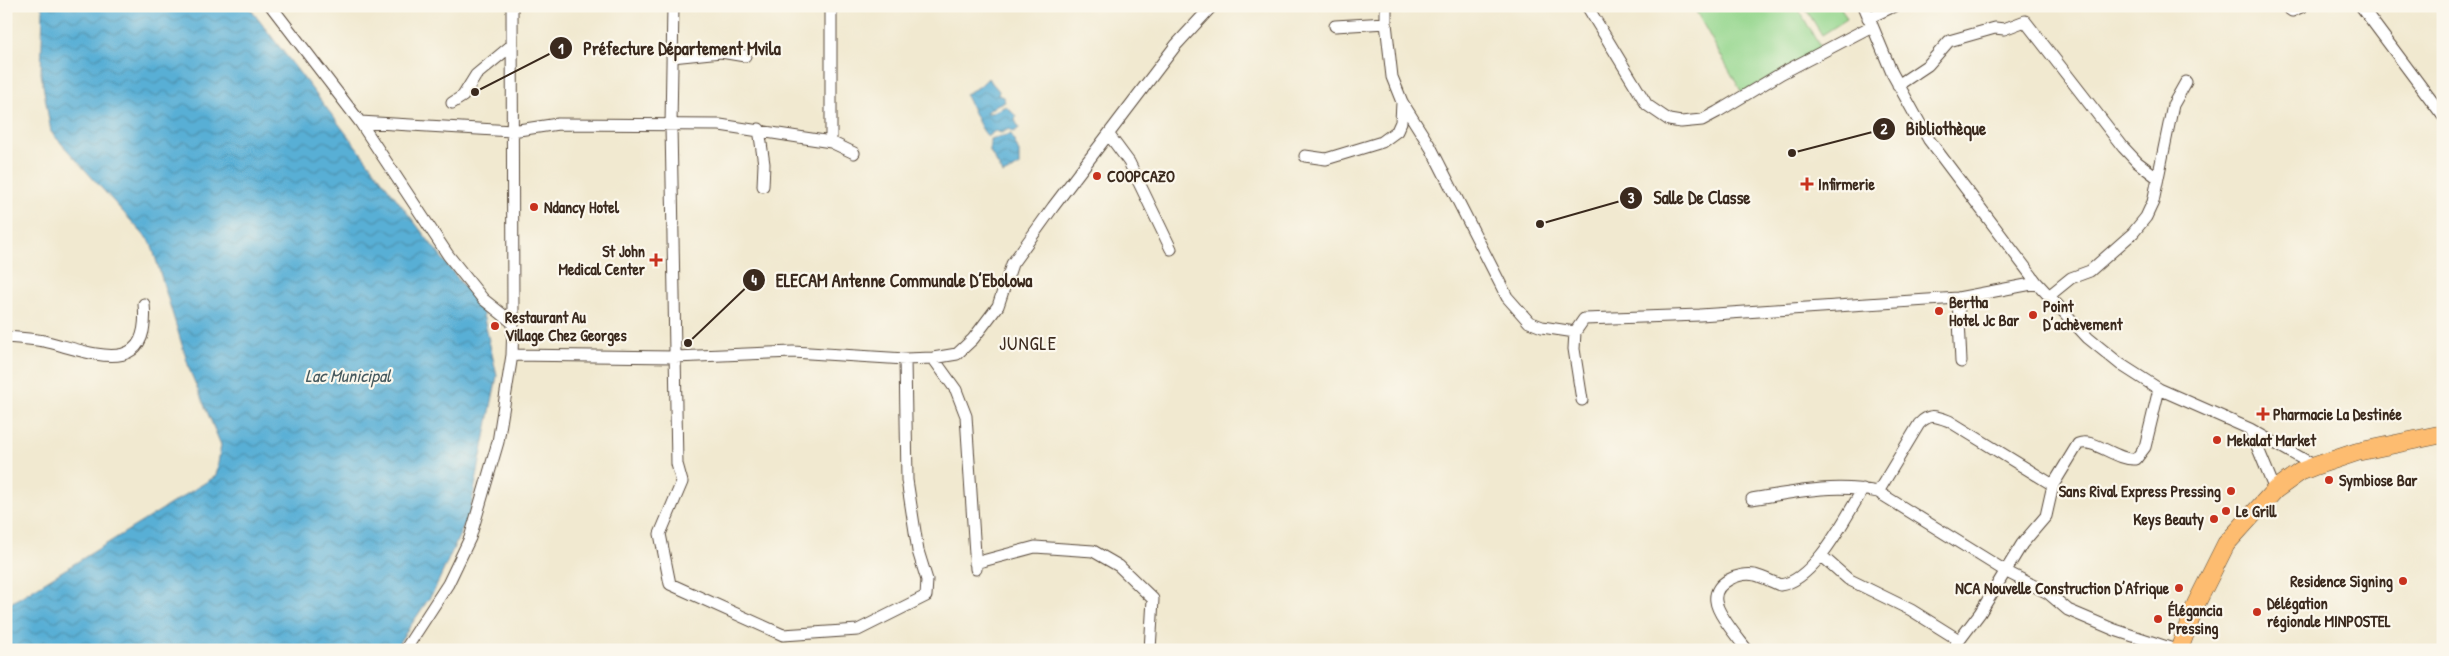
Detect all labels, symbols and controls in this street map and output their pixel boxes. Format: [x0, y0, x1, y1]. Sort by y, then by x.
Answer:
callout: Préfecture Département Mvila [549, 32, 791, 65]
text: Préfecture Département Mvila [583, 36, 782, 62]
text: 1 [558, 38, 564, 59]
callout: Bibliothèque [1871, 112, 1996, 145]
text: Bibliothèque [1906, 116, 1987, 142]
text: 2 [1880, 118, 1888, 139]
place label: COOPCAZO [1107, 165, 1175, 187]
marker: COOPCAZO [1091, 170, 1103, 182]
place label: Infirmerie [1818, 173, 1876, 195]
marker: Infirmerie [1800, 177, 1814, 191]
callout: Salle De Classe [1619, 182, 1761, 215]
text: Salle De Classe [1654, 185, 1751, 210]
text: 3 [1628, 187, 1635, 208]
place label: Ndancy Hotel [544, 196, 620, 219]
marker: Ndancy Hotel [528, 201, 540, 213]
place label: St John Medical Center [558, 240, 646, 280]
marker: St John Medical Center [649, 253, 663, 267]
callout: ELECAM Antenne Communale D’Ebolowa [741, 264, 1043, 297]
text: ELECAM Antenne Communale D’Ebolowa [776, 268, 1033, 293]
text: 4 [751, 269, 757, 290]
place label: Bertha Hotel Jc Bar [1949, 291, 2020, 331]
place label: Point D’achèvement [2043, 295, 2123, 335]
marker: Bertha Hotel Jc Bar [1933, 305, 1945, 317]
place label: Restaurant Au Village Chez Georges [505, 306, 627, 347]
marker: Point D’achèvement [2027, 309, 2039, 321]
marker: Restaurant Au Village Chez Georges [489, 320, 501, 332]
district label: JUNGLE [999, 330, 1057, 356]
water label: Lac Municipal [305, 363, 392, 388]
place label: Pharmacie La Destinée [2273, 403, 2403, 425]
marker: Pharmacie La Destinée [2257, 408, 2269, 420]
place label: Mekalat Market [2227, 429, 2316, 451]
marker: Mekalat Market [2211, 434, 2223, 446]
place label: Symbiose Bar [2339, 469, 2418, 492]
marker: Symbiose Bar [2323, 474, 2335, 486]
place label: Sans Rival Express Pressing [2059, 480, 2221, 503]
marker: Sans Rival Express Pressing [2225, 485, 2237, 497]
place label: Le Grill [2236, 500, 2277, 522]
marker: Le Grill [2220, 505, 2232, 517]
place label: Keys Beauty [2133, 508, 2204, 531]
marker: Keys Beauty [2208, 513, 2220, 525]
place label: Residence Signing [2290, 570, 2393, 593]
marker: Residence Signing [2397, 575, 2409, 587]
place label: NCA Nouvelle Construction D’Afrique [1955, 577, 2170, 600]
marker: NCA Nouvelle Construction D’Afrique [2173, 582, 2185, 594]
place label: Délégation régionale MINPOSTEL [2267, 592, 2391, 633]
place label: Élégancia Pressing [2168, 599, 2223, 640]
marker: Délégation régionale MINPOSTEL [2251, 606, 2263, 618]
marker: Élégancia Pressing [2152, 613, 2164, 625]

